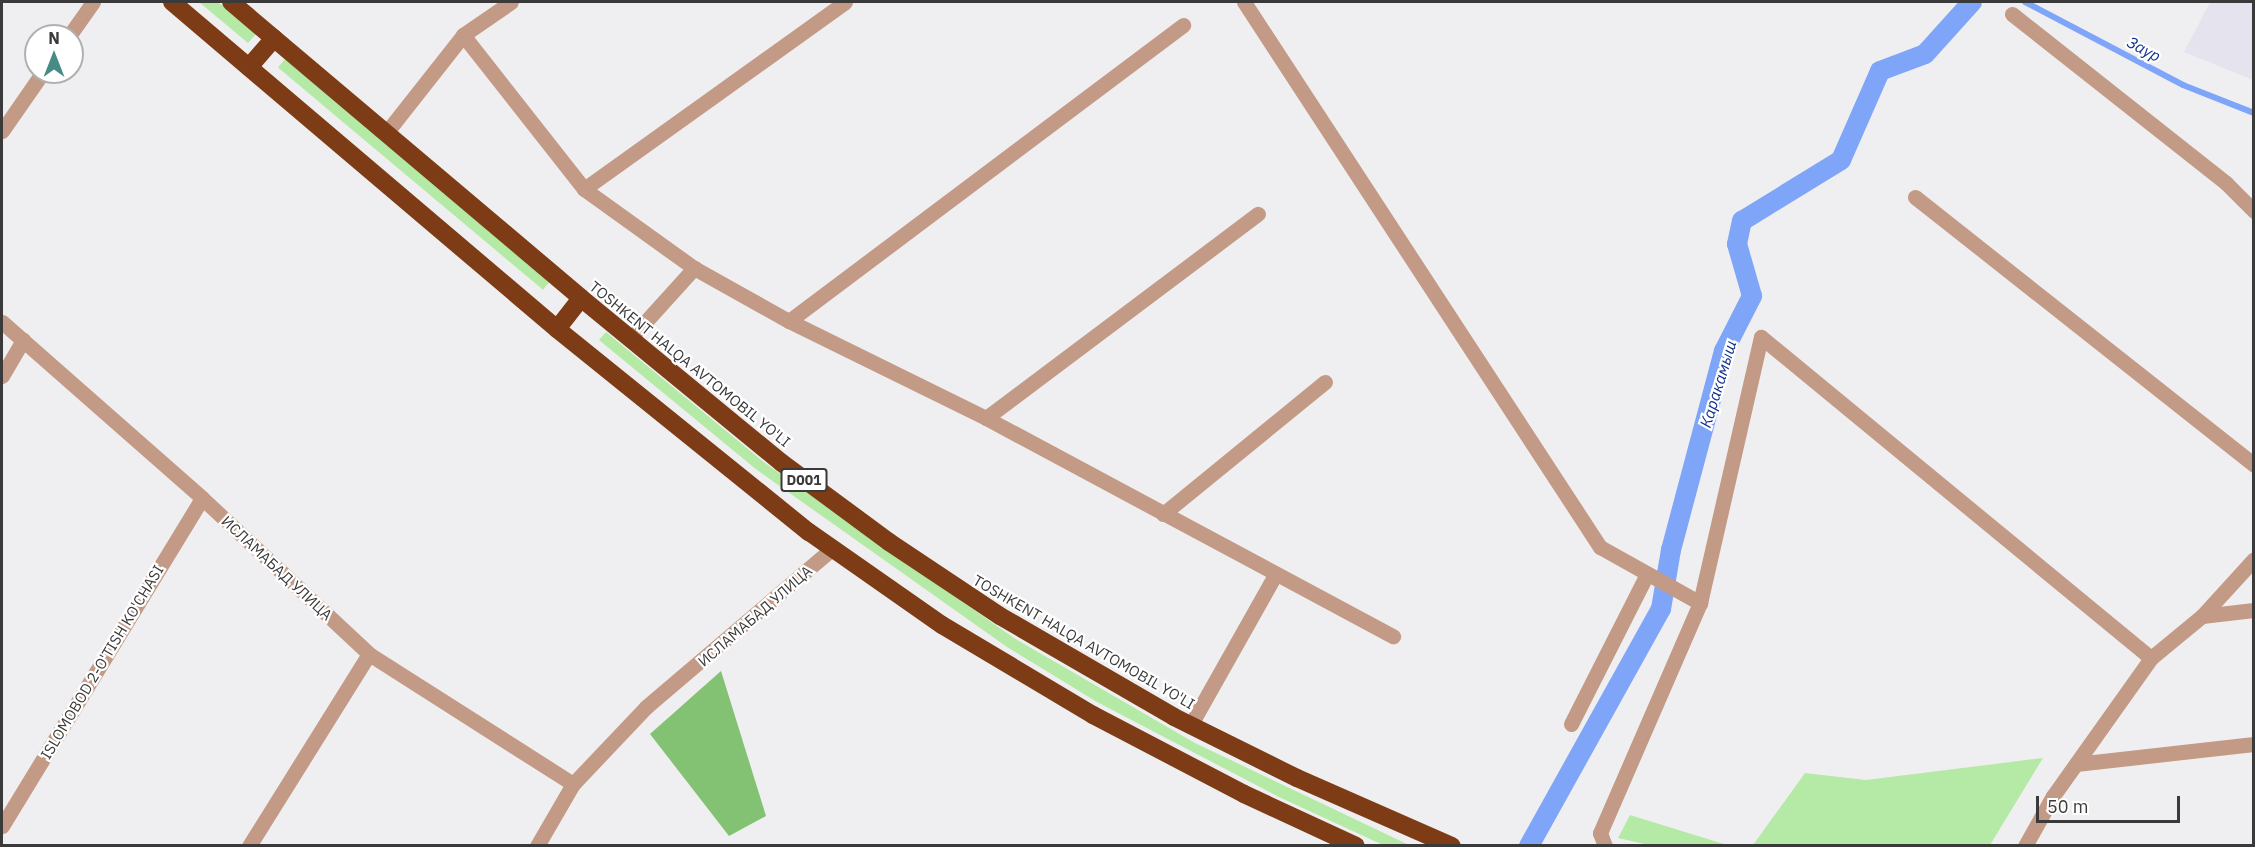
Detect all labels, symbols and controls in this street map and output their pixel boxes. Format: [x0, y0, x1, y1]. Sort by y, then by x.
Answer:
north arrow [24, 24, 84, 84]
text: N [48, 28, 60, 48]
water label: Заур [2124, 32, 2164, 66]
street label: TOSHKENT HALQA AVTOMOBIL YO'LI [586, 277, 794, 451]
water label: Каракамыш [1696, 338, 1740, 430]
road number: D001 [780, 469, 828, 491]
street label: ИСЛАМАБАД УЛИЦА [218, 512, 336, 624]
street label: ISLOMOBOD 2-O'TISH KO'CHASI [37, 562, 167, 762]
street label: ИСЛАМАБАД УЛИЦА [694, 562, 816, 670]
street label: TOSHKENT HALQA AVTOMOBIL YO'LI [970, 571, 1198, 713]
scale bar [2039, 784, 2183, 822]
text: 50 m [2047, 795, 2089, 818]

